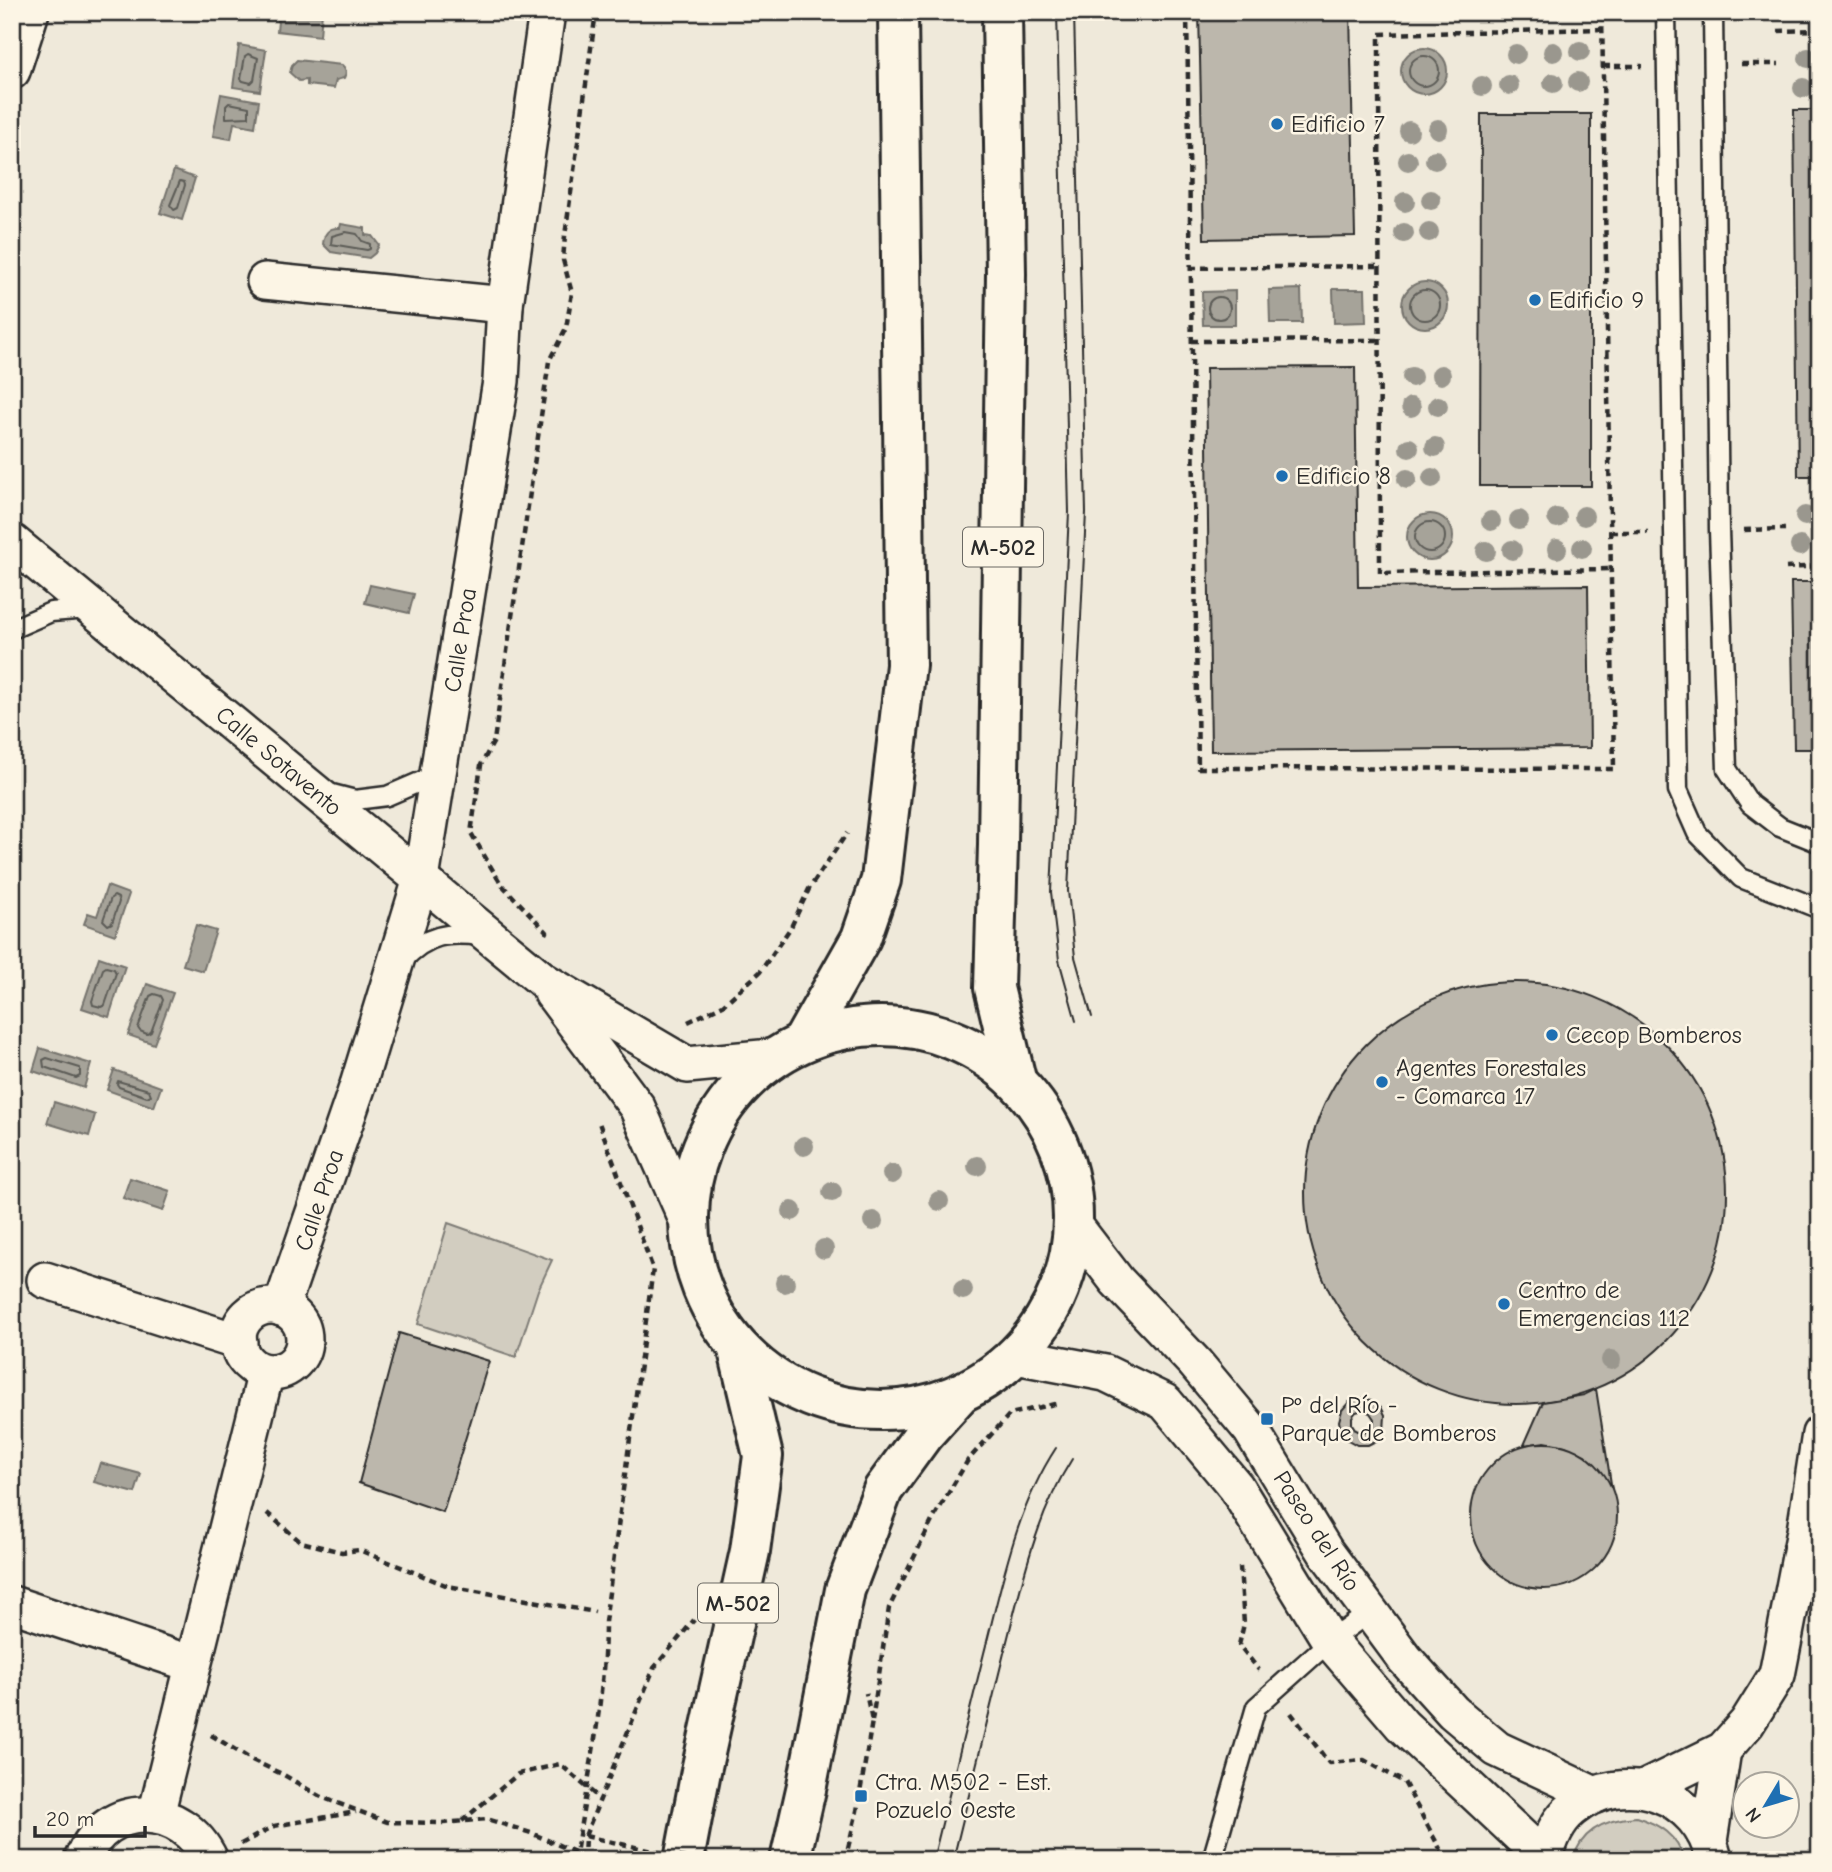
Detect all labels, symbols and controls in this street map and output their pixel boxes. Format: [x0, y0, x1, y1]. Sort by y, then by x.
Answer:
place label: Edificio 7 [1291, 110, 1385, 138]
marker: Edificio 7 [1269, 116, 1285, 132]
place label: Edificio 9 [1549, 286, 1644, 314]
marker: Edificio 9 [1527, 292, 1543, 308]
place label: Edificio 8 [1296, 462, 1391, 490]
marker: Edificio 8 [1274, 468, 1290, 484]
road number: M-502 [963, 527, 1043, 566]
street label: Calle Proa [438, 586, 482, 694]
street label: Calle Sotavento [210, 700, 348, 822]
place label: Cecop Bomberos [1566, 1021, 1742, 1049]
marker: Cecop Bomberos [1544, 1027, 1560, 1043]
place label: Agentes Forestales - Comarca 17 [1396, 1054, 1586, 1110]
marker: Agentes Forestales - Comarca 17 [1374, 1074, 1390, 1090]
street label: Calle Proa [289, 1146, 349, 1254]
place label: Centro de Emergencias 112 [1518, 1276, 1690, 1332]
marker: Centro de Emergencias 112 [1496, 1296, 1512, 1312]
place label: Pº del Río - Parque de Bomberos [1281, 1391, 1496, 1447]
marker: Pº del Río - Parque de Bomberos [1259, 1411, 1275, 1427]
street label: Paseo del Río [1268, 1466, 1366, 1596]
road number: M-502 [698, 1584, 778, 1622]
place label: Ctra. M502 - Est. Pozuelo Oeste [875, 1768, 1051, 1824]
north arrow [1730, 1770, 1800, 1840]
marker: Ctra. M502 - Est. Pozuelo Oeste [853, 1788, 869, 1804]
scale bar [35, 1795, 145, 1839]
text: N [1741, 1803, 1766, 1827]
text: 20 m [46, 1807, 94, 1831]

